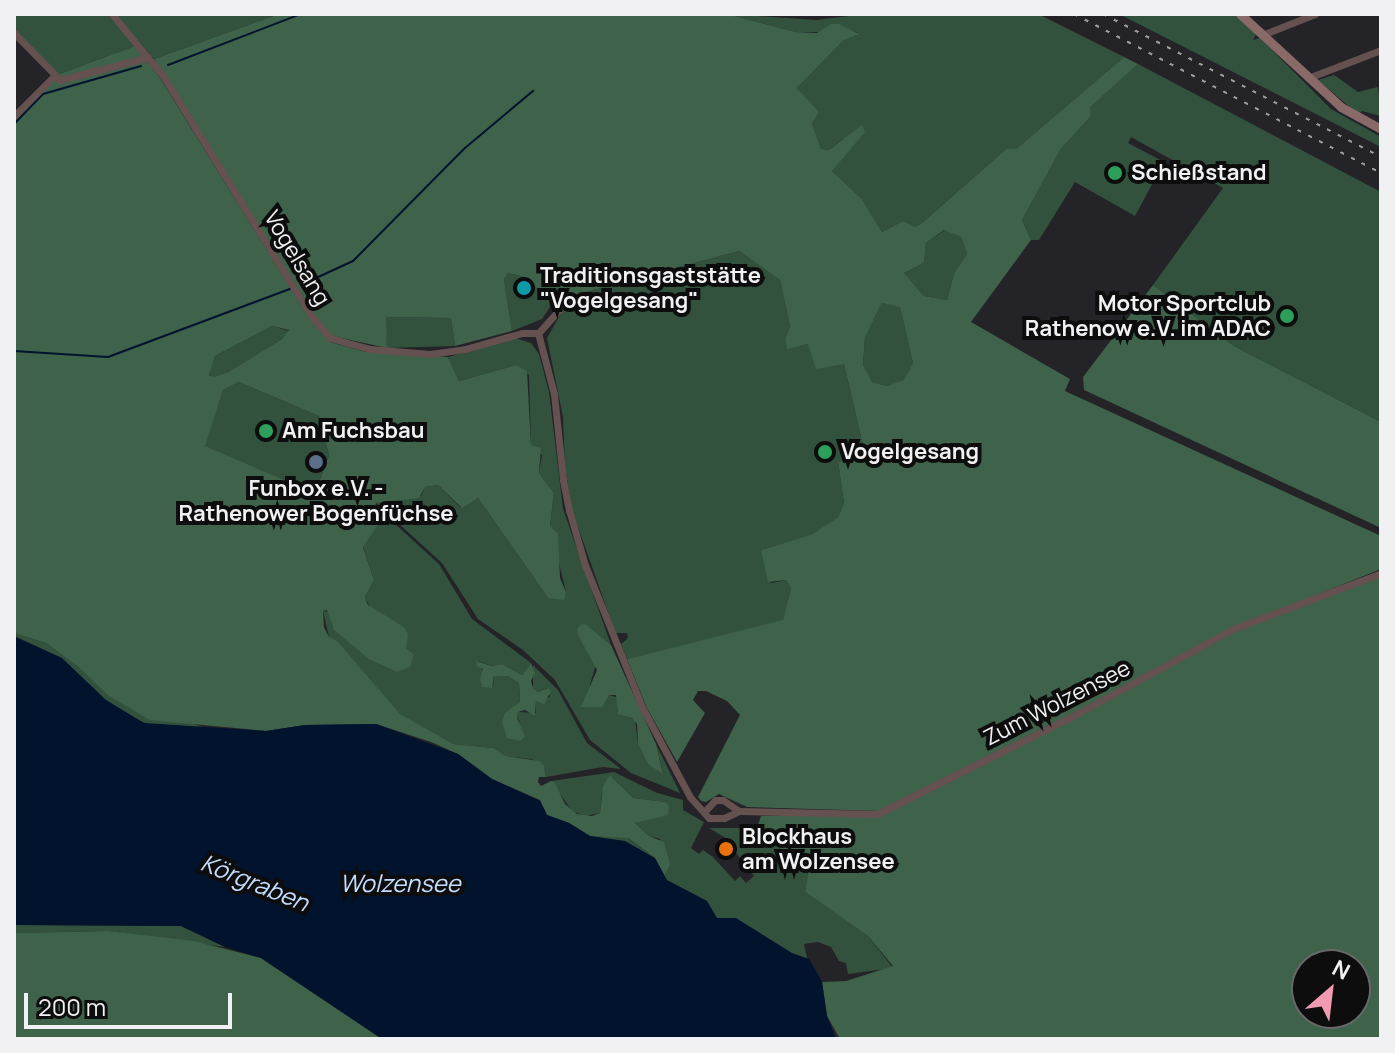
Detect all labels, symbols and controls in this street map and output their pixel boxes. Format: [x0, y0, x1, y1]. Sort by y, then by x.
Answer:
place label: Schießstand [1131, 160, 1267, 186]
marker: Schießstand [1106, 164, 1124, 182]
street label: Vogelsang [258, 206, 336, 310]
place label: Traditionsgaststätte "Vogelgesang" [540, 262, 761, 314]
marker: Traditionsgaststätte "Vogelgesang" [515, 279, 533, 297]
place label: Motor Sportclub Rathenow e.V. im ADAC [1025, 290, 1271, 342]
marker: Motor Sportclub Rathenow e.V. im ADAC [1278, 307, 1296, 325]
place label: Am Fuchsbau [282, 418, 425, 444]
marker: Am Fuchsbau [257, 422, 275, 440]
place label: Vogelgesang [841, 439, 979, 465]
marker: Vogelgesang [816, 443, 834, 461]
marker: Funbox e.V. - Rathenower Bogenfüchse [307, 453, 325, 471]
place label: Funbox e.V. - Rathenower Bogenfüchse [178, 475, 454, 526]
street label: Zum Wolzensee [979, 655, 1135, 751]
place label: Blockhaus am Wolzensee [742, 823, 895, 874]
marker: Blockhaus am Wolzensee [717, 840, 735, 858]
water label: Körgraben [197, 847, 313, 917]
water label: Wolzensee [339, 869, 461, 897]
north arrow [1291, 949, 1371, 1029]
text: N [1327, 953, 1355, 987]
scale bar [28, 977, 236, 1027]
text: 200 m [38, 990, 106, 1023]

